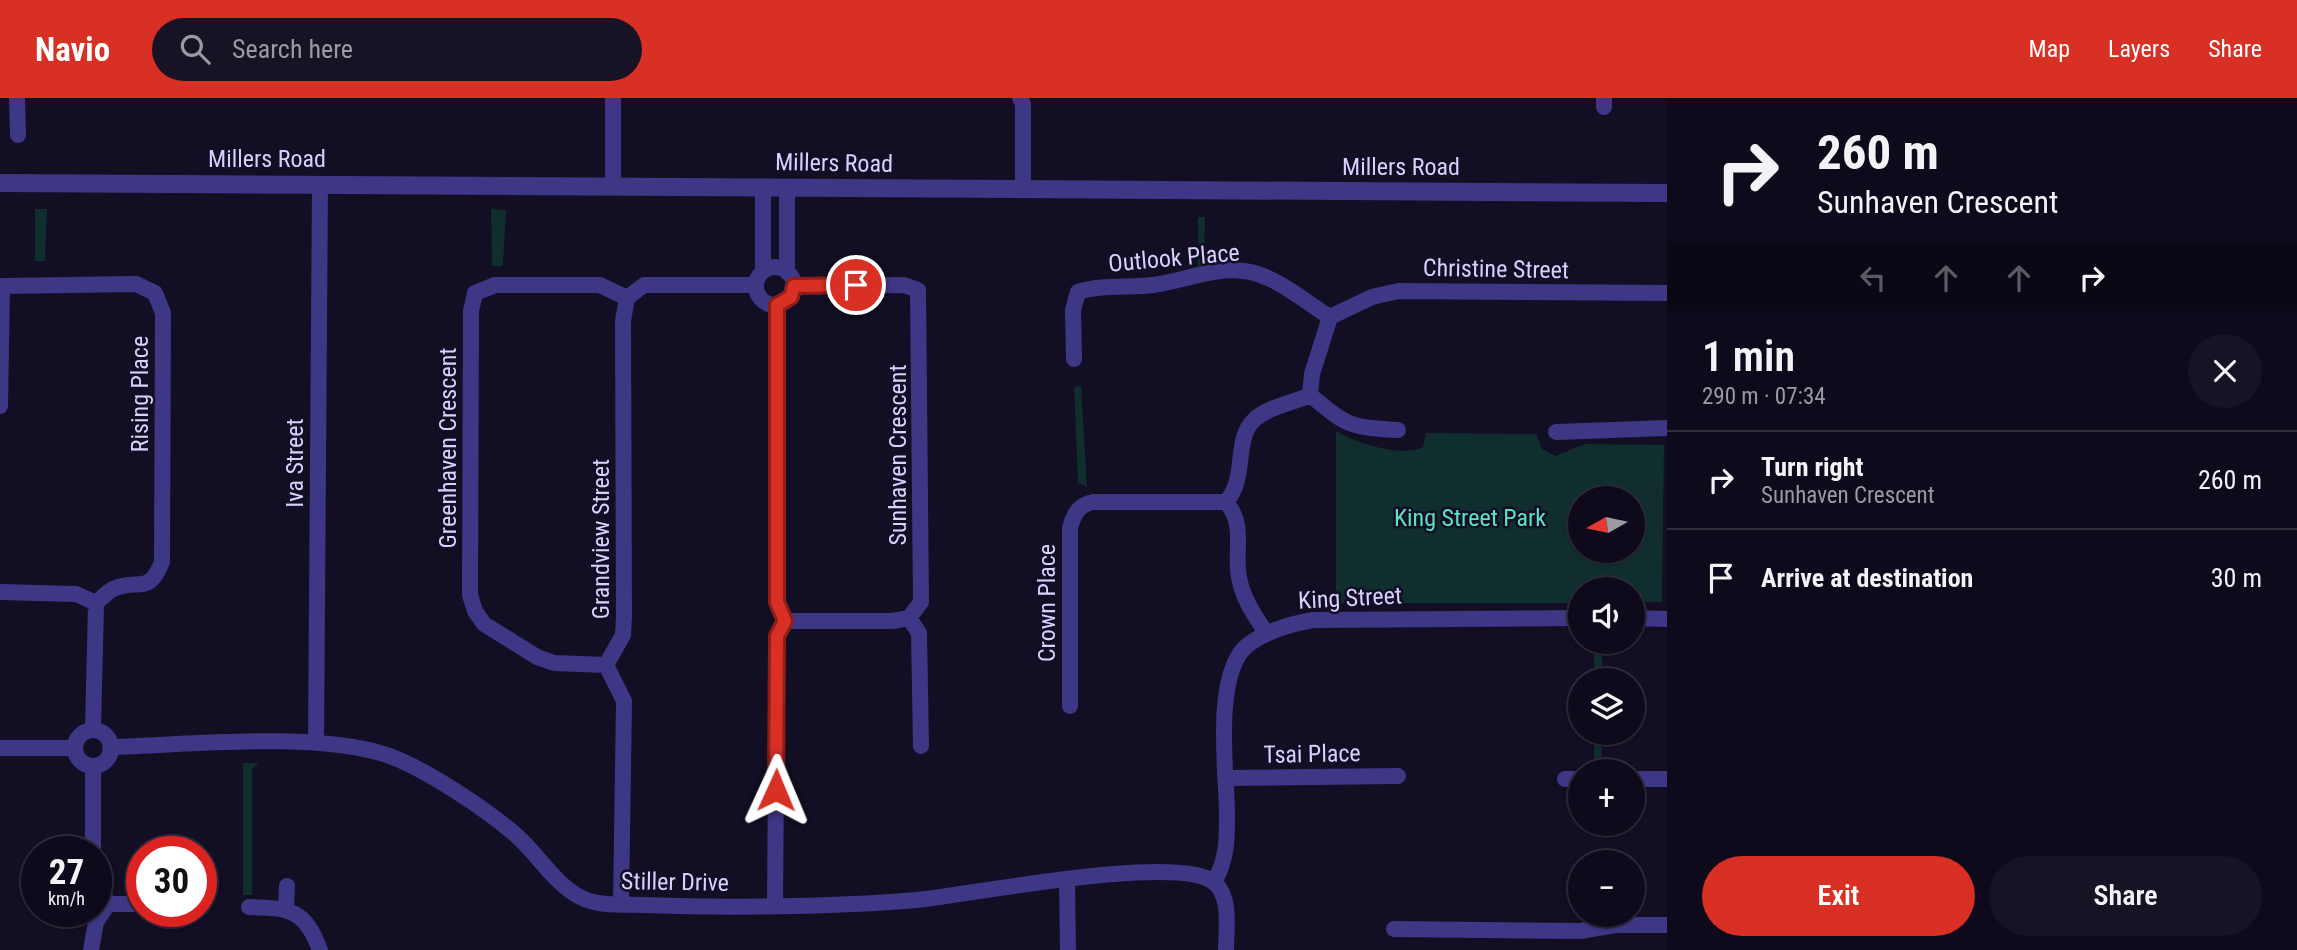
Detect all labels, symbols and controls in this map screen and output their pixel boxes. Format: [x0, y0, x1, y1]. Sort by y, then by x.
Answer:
search box [152, 18, 642, 81]
text: Navio [35, 30, 110, 69]
icon: search [176, 30, 214, 68]
text: Search here [232, 34, 353, 64]
text: Map [2029, 35, 2070, 63]
text: Layers [2108, 35, 2170, 63]
text: Share [2208, 35, 2262, 63]
text: 260 m [1817, 124, 1939, 181]
icon: right [1702, 126, 1793, 217]
street label: Millers Road [208, 145, 326, 173]
street label: Millers Road [775, 148, 893, 178]
street label: Millers Road [1342, 153, 1460, 181]
text: Sunhaven Crescent [1817, 183, 2058, 221]
street label: Outlook Place [1107, 238, 1241, 278]
street label: Christine Street [1423, 254, 1569, 284]
pin [826, 255, 886, 315]
icon: left [1854, 259, 1892, 297]
icon: ahead [1927, 259, 1965, 297]
icon: ahead [2000, 259, 2038, 297]
icon: right [2073, 259, 2111, 297]
icon: arrive [837, 266, 875, 304]
text: 1 min [1702, 332, 1795, 381]
button: close [2188, 334, 2262, 408]
street label: Rising Place [126, 336, 154, 452]
street label: Greenhaven Crescent [434, 348, 462, 548]
street label: Sunhaven Crescent [884, 364, 912, 546]
text: 290 m · 07:34 [1702, 383, 1826, 410]
street label: Iva Street [281, 418, 309, 508]
text: Turn right [1761, 452, 1863, 482]
street label: Grandview Street [587, 459, 615, 619]
icon: right [1702, 461, 1740, 499]
text: 260 m [2198, 465, 2262, 495]
text: Sunhaven Crescent [1761, 482, 1935, 509]
north arrow [1568, 486, 1645, 564]
map controls [1568, 486, 1645, 927]
park label: King Street Park [1394, 504, 1546, 532]
street label: Crown Place [1033, 544, 1061, 662]
icon: arrive [1702, 559, 1740, 597]
text: Arrive at destination [1761, 563, 1973, 593]
text: 30 m [2211, 563, 2262, 593]
button: sound [1568, 577, 1645, 654]
street label: King Street [1297, 581, 1403, 615]
button: layers [1568, 668, 1645, 745]
street label: Tsai Place [1263, 739, 1361, 769]
position arrow [739, 753, 813, 827]
button: + [1568, 759, 1645, 836]
speed limit sign: 30 [126, 836, 217, 927]
button: − [1568, 850, 1645, 927]
text: 27 [49, 852, 84, 893]
button: Exit [1702, 856, 1975, 936]
button: Share [1989, 856, 2262, 936]
street label: Stiller Drive [621, 867, 729, 897]
text: km/h [48, 888, 85, 909]

